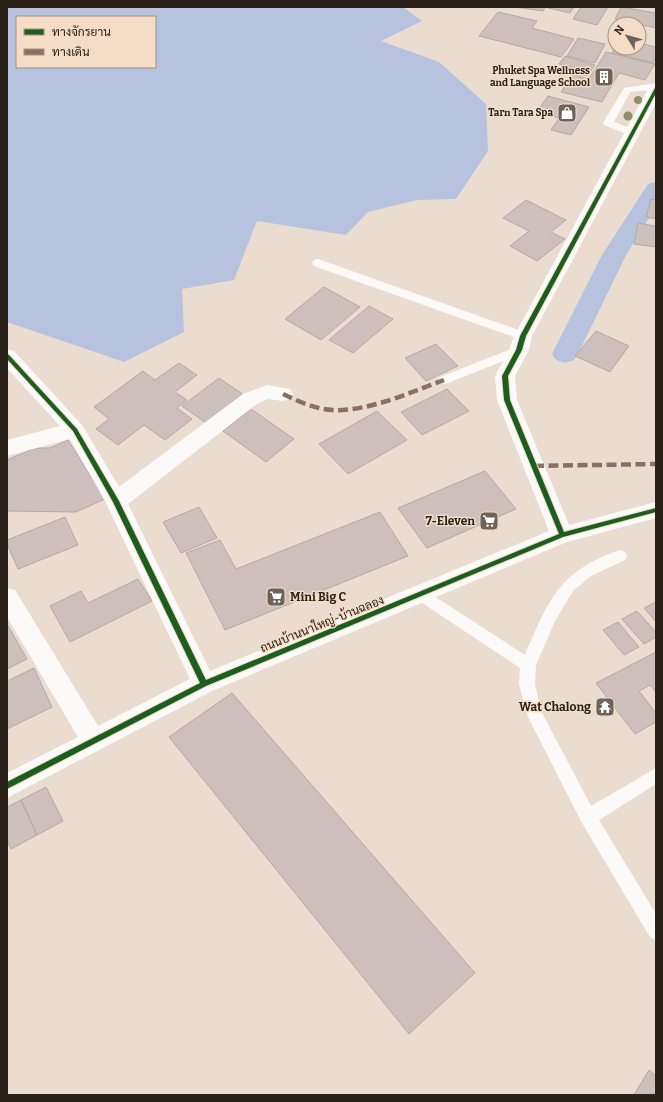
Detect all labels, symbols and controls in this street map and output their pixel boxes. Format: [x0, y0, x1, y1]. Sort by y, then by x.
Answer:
legend [16, 16, 156, 68]
north arrow [607, 16, 647, 56]
text: N [612, 23, 627, 38]
text: ทางจักรยาน [52, 25, 111, 39]
text: ทางเดิน [52, 45, 90, 59]
place label: Phuket Spa Wellness and Language School [490, 65, 590, 89]
building icon: Phuket Spa Wellness and Language School [593, 66, 615, 88]
shop icon: Tarn Tara Spa [556, 102, 578, 124]
place label: Tarn Tara Spa [488, 107, 553, 119]
supermarket icon: 7-Eleven [478, 510, 500, 532]
place label: 7-Eleven [426, 514, 475, 528]
supermarket icon: Mini Big C [265, 586, 287, 608]
place label: Mini Big C [290, 590, 346, 604]
street label: ถนนบ้านนาใหญ่-บ้านฉลอง [258, 592, 386, 655]
temple icon: Wat Chalong [594, 696, 616, 718]
place label: Wat Chalong [519, 700, 591, 714]

